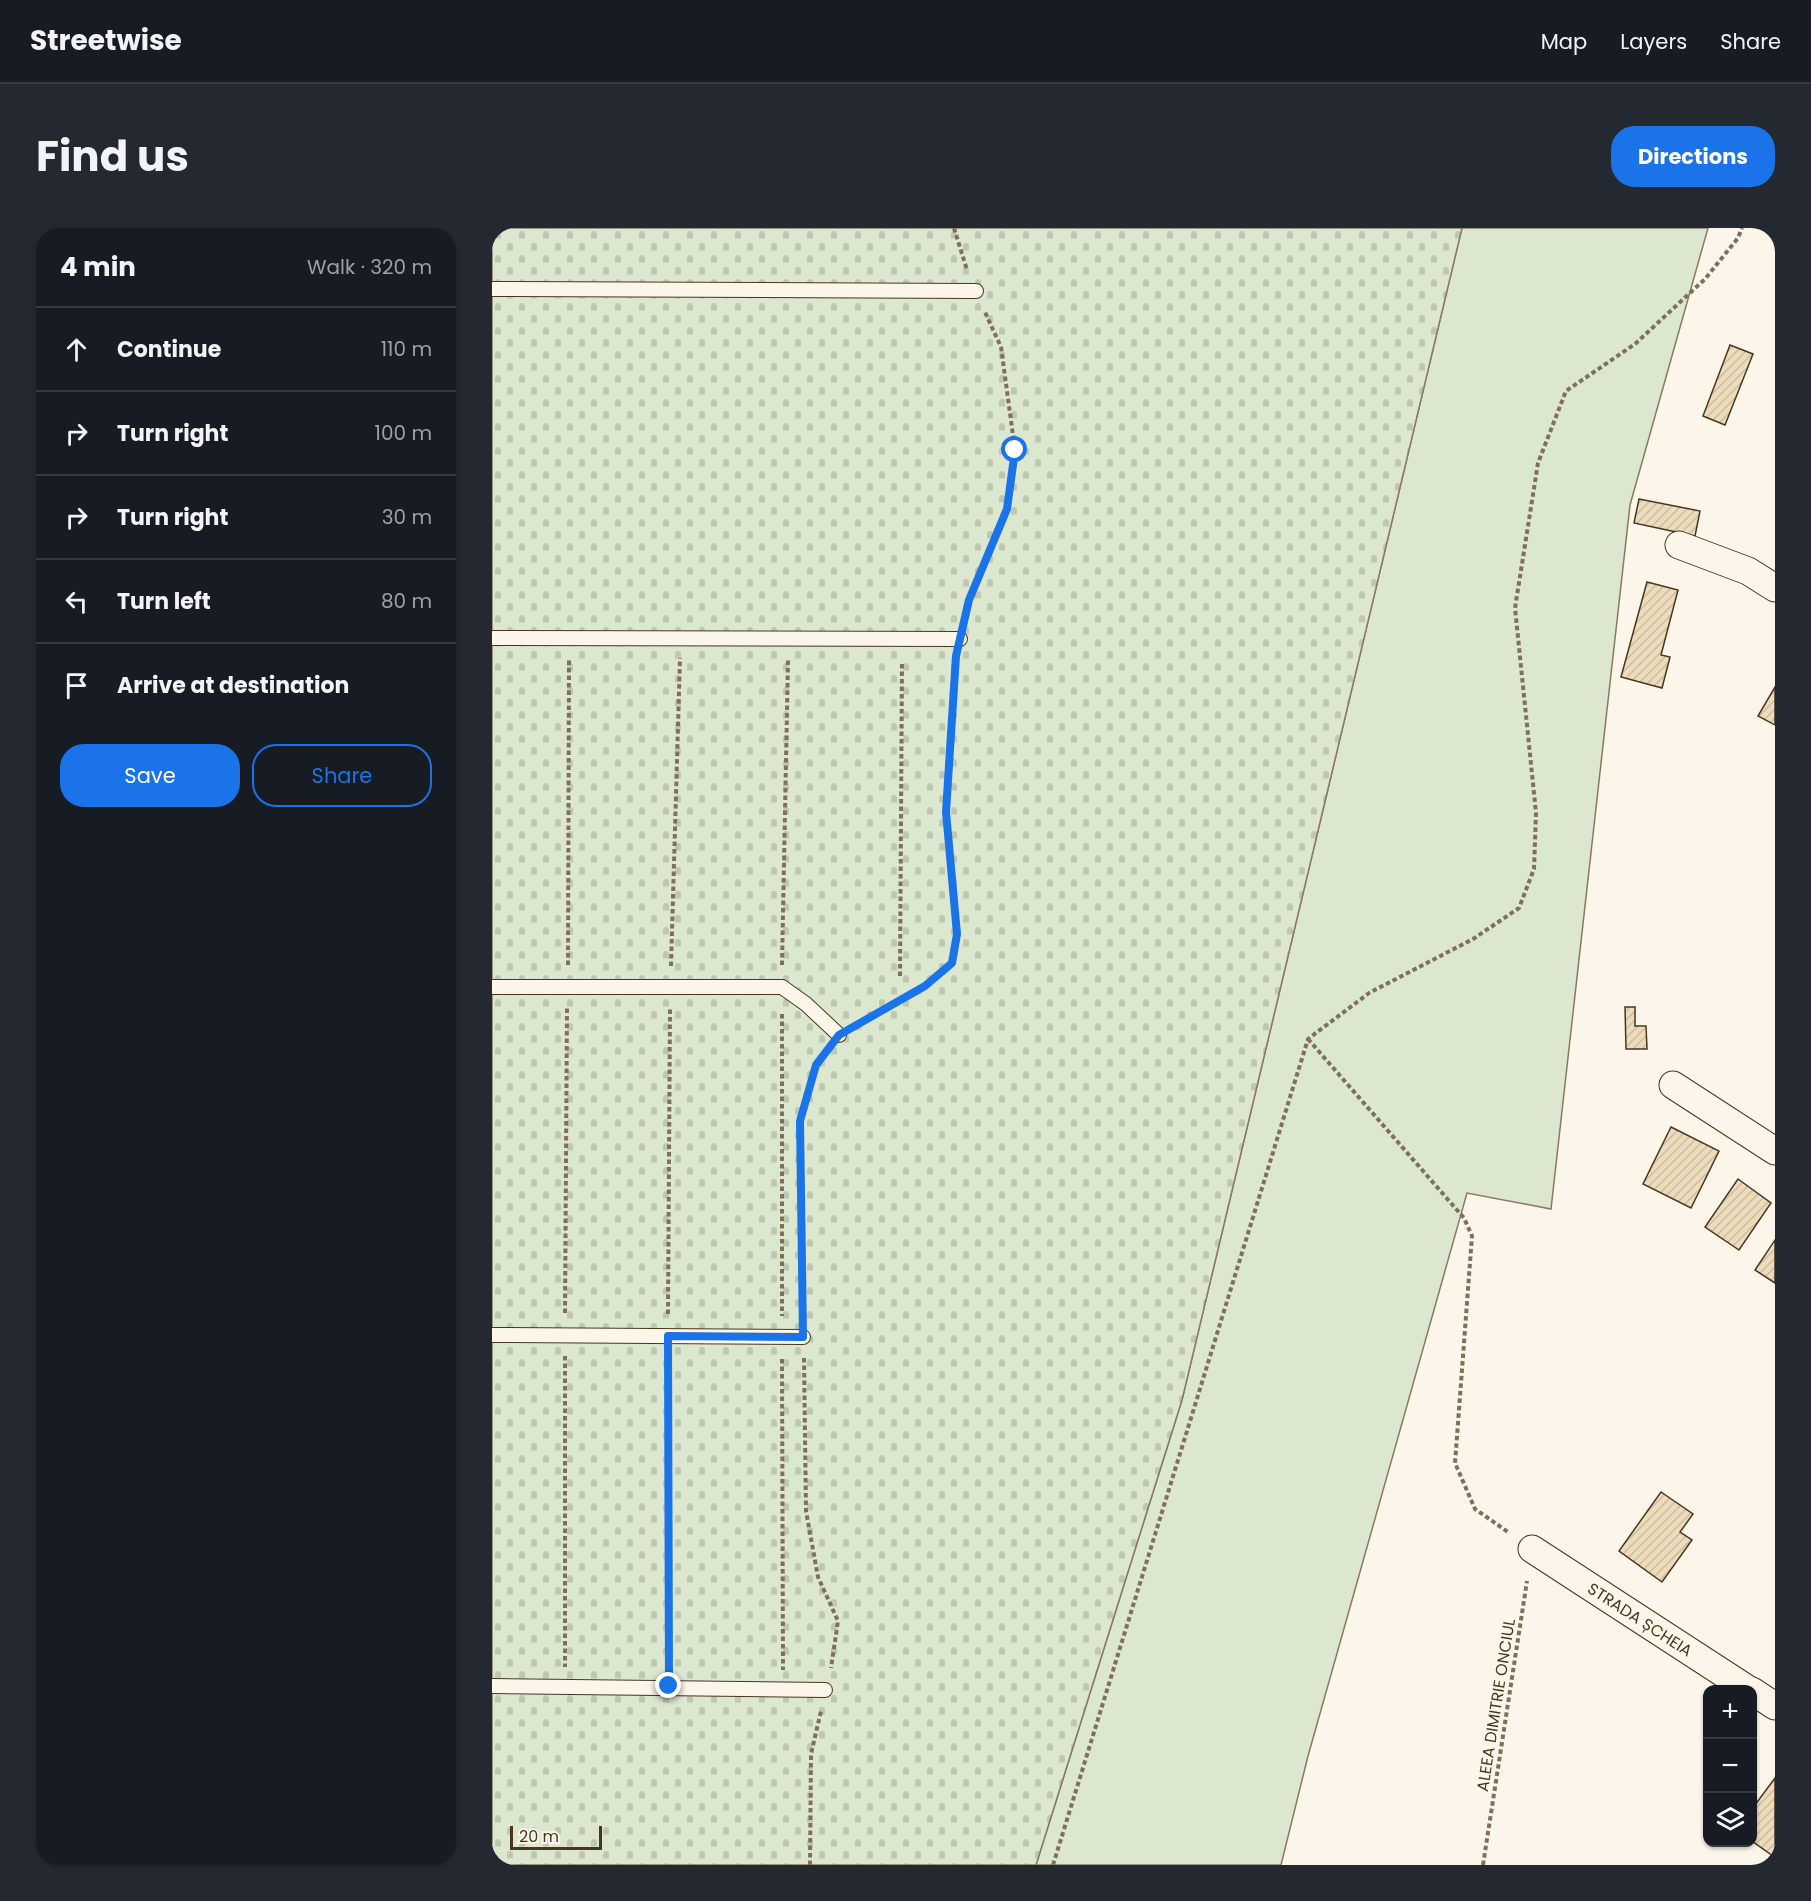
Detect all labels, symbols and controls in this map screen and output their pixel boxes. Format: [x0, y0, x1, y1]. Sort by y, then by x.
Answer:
text: Streetwise [30, 21, 182, 60]
text: Map [1541, 27, 1587, 56]
text: Layers [1620, 27, 1687, 56]
text: Share [1720, 27, 1781, 56]
button: Directions [1611, 126, 1775, 187]
text: Find us [36, 127, 189, 186]
text: 4 min [60, 249, 136, 285]
text: Walk · 320 m [307, 253, 432, 281]
icon: ahead [60, 333, 93, 366]
text: Continue [117, 334, 221, 365]
text: 110 m [381, 335, 432, 363]
icon: right [60, 417, 93, 450]
text: Turn right [117, 418, 228, 449]
text: 100 m [375, 419, 432, 447]
route start [1001, 436, 1027, 462]
icon: right [60, 501, 93, 534]
text: Turn right [117, 502, 228, 533]
text: 30 m [382, 503, 432, 531]
icon: left [60, 585, 93, 618]
text: Turn left [117, 586, 211, 617]
text: 80 m [381, 587, 432, 615]
icon: arrive [60, 669, 93, 702]
text: Arrive at destination [117, 670, 349, 701]
button: Save [60, 744, 240, 807]
button: Share [252, 744, 432, 807]
street label: STRADA ȘCHEIA [1583, 1577, 1697, 1662]
street label: ALEEA DIMITRIE ONCIUL [1471, 1617, 1521, 1793]
route end [655, 1672, 681, 1698]
map controls [1703, 1685, 1757, 1847]
button: + [1703, 1685, 1757, 1739]
button: − [1703, 1739, 1757, 1793]
button: layers [1703, 1793, 1757, 1847]
scale bar [510, 1823, 602, 1850]
text: 20 m [519, 1825, 559, 1848]

